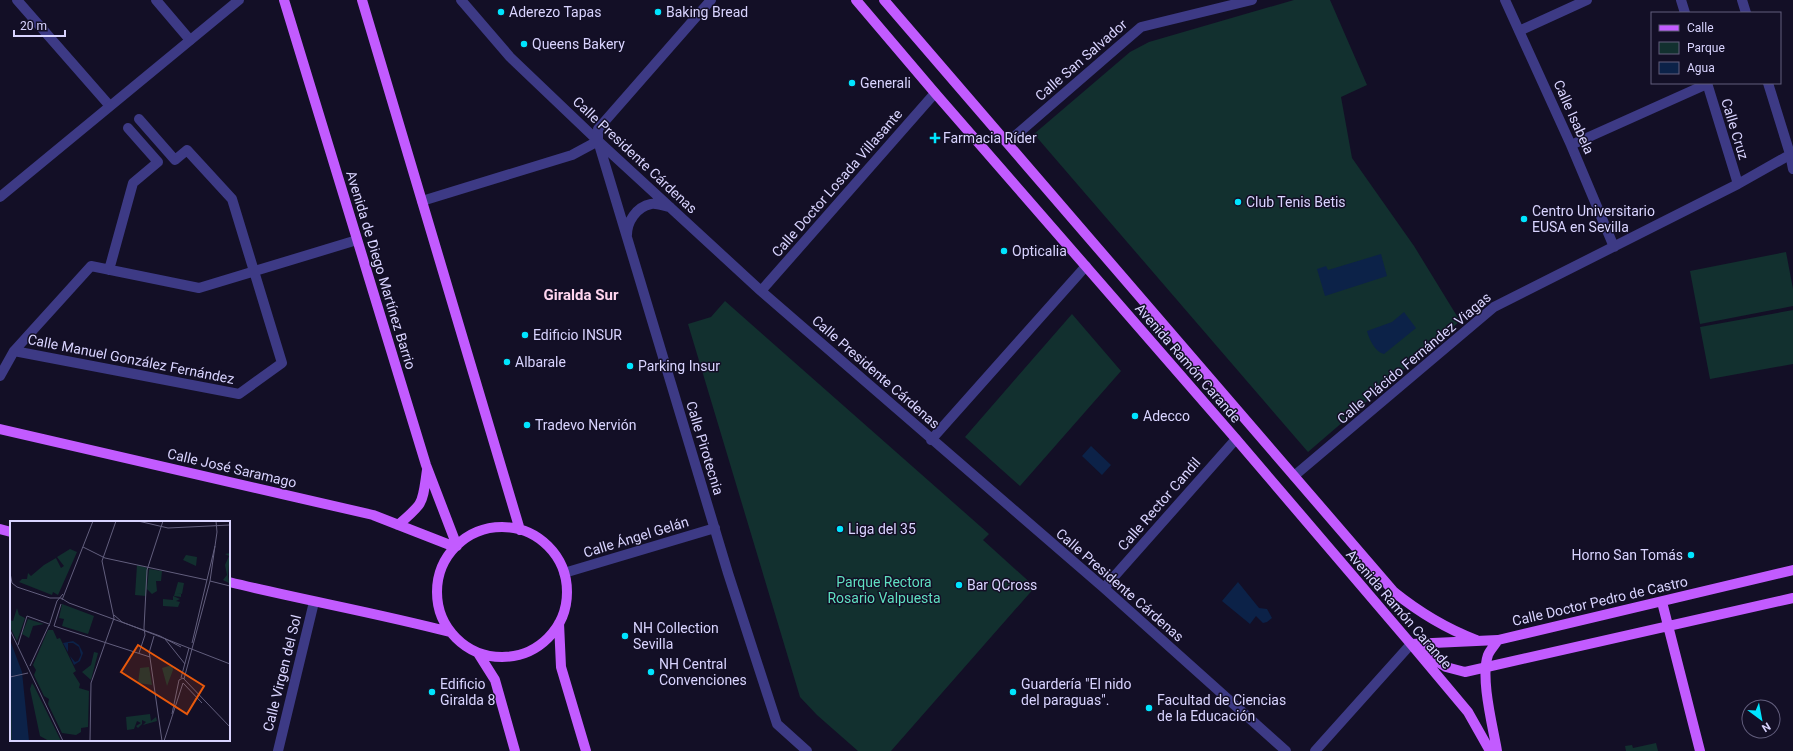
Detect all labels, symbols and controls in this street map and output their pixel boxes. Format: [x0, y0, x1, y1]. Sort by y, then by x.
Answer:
place label: Aderezo Tapas [509, 4, 601, 20]
place label: Baking Bread [666, 4, 748, 20]
marker: Aderezo Tapas [496, 7, 506, 17]
marker: Baking Bread [653, 7, 663, 17]
scale bar [14, 12, 65, 38]
legend [1651, 12, 1781, 84]
street label: Calle San Salvador [1032, 16, 1130, 104]
text: 20 m [20, 19, 47, 33]
text: Calle [1687, 21, 1714, 35]
place label: Queens Bakery [532, 36, 625, 52]
marker: Queens Bakery [519, 39, 529, 49]
text: Parque [1687, 41, 1725, 55]
text: Agua [1687, 61, 1715, 75]
place label: Generali [860, 75, 911, 91]
street label: Calle Isabela [1551, 77, 1597, 157]
marker: Generali [847, 78, 857, 88]
street label: Calle Presidente Cárdenas [570, 93, 700, 217]
street label: Calle Cruz [1718, 97, 1752, 161]
street label: Calle Doctor Losada Villasante [769, 106, 905, 260]
place label: Farmacia Ríder [943, 130, 1037, 146]
marker: Farmacia Ríder [930, 133, 940, 143]
street label: Avenida de Diego Martínez Barrio [343, 169, 419, 371]
place label: Club Tenis Betis [1246, 194, 1346, 210]
marker: Club Tenis Betis [1233, 197, 1243, 207]
place label: Centro Universitario EUSA en Sevilla [1532, 203, 1655, 235]
marker: Centro Universitario EUSA en Sevilla [1519, 214, 1529, 224]
place label: Opticalia [1012, 243, 1067, 259]
marker: Opticalia [999, 246, 1009, 256]
district label: Giralda Sur [544, 286, 619, 304]
street label: Calle Plácido Fernández Viagas [1334, 289, 1494, 427]
street label: Avenida Ramón Carande [1132, 300, 1244, 426]
street label: Calle Presidente Cárdenas [809, 312, 943, 432]
place label: Edificio INSUR [533, 327, 622, 343]
marker: Edificio INSUR [520, 330, 530, 340]
street label: Calle Manuel González Fernández [26, 331, 236, 387]
place label: Albarale [515, 354, 566, 370]
marker: Albarale [502, 357, 512, 367]
place label: Parking Insur [638, 358, 720, 374]
marker: Parking Insur [625, 361, 635, 371]
street label: Calle Pirotecnia [683, 399, 727, 497]
place label: Adecco [1143, 408, 1190, 424]
marker: Adecco [1130, 411, 1140, 421]
place label: Tradevo Nervión [535, 417, 636, 433]
marker: Tradevo Nervión [522, 420, 532, 430]
street label: Calle José Saramago [166, 445, 298, 491]
street label: Calle Rector Candil [1114, 454, 1204, 554]
street label: Calle Ángel Gelán [581, 512, 691, 561]
inset map [10, 521, 230, 741]
place label: Liga del 35 [848, 521, 916, 537]
marker: Liga del 35 [835, 524, 845, 534]
street label: Calle Presidente Cárdenas [1053, 525, 1187, 645]
street label: Avenida Ramón Carande [1343, 546, 1455, 672]
place label: Horno San Tomás [1571, 547, 1683, 563]
marker: Horno San Tomás [1686, 550, 1696, 560]
street label: Calle Doctor Pedro de Castro [1511, 573, 1689, 629]
park label: Parque Rectora Rosario Valpuesta [827, 574, 941, 606]
place label: Bar QCross [967, 577, 1037, 593]
marker: Bar QCross [954, 580, 964, 590]
street label: Calle Virgen del Sol [260, 613, 304, 733]
place label: NH Collection Sevilla [633, 620, 719, 652]
marker: NH Collection Sevilla [620, 631, 630, 641]
place label: NH Central Convenciones [659, 656, 747, 688]
marker: NH Central Convenciones [646, 667, 656, 677]
place label: Edificio Giralda 8 [440, 676, 495, 708]
place label: Guardería "El nido del paraguas". [1021, 676, 1131, 708]
marker: Edificio Giralda 8 [427, 687, 437, 697]
marker: Guardería "El nido del paraguas". [1008, 687, 1018, 697]
place label: Facultad de Ciencias de la Educación [1157, 692, 1286, 724]
north arrow [1741, 699, 1781, 739]
marker: Facultad de Ciencias de la Educación [1144, 703, 1154, 713]
text: N [1759, 719, 1773, 735]

